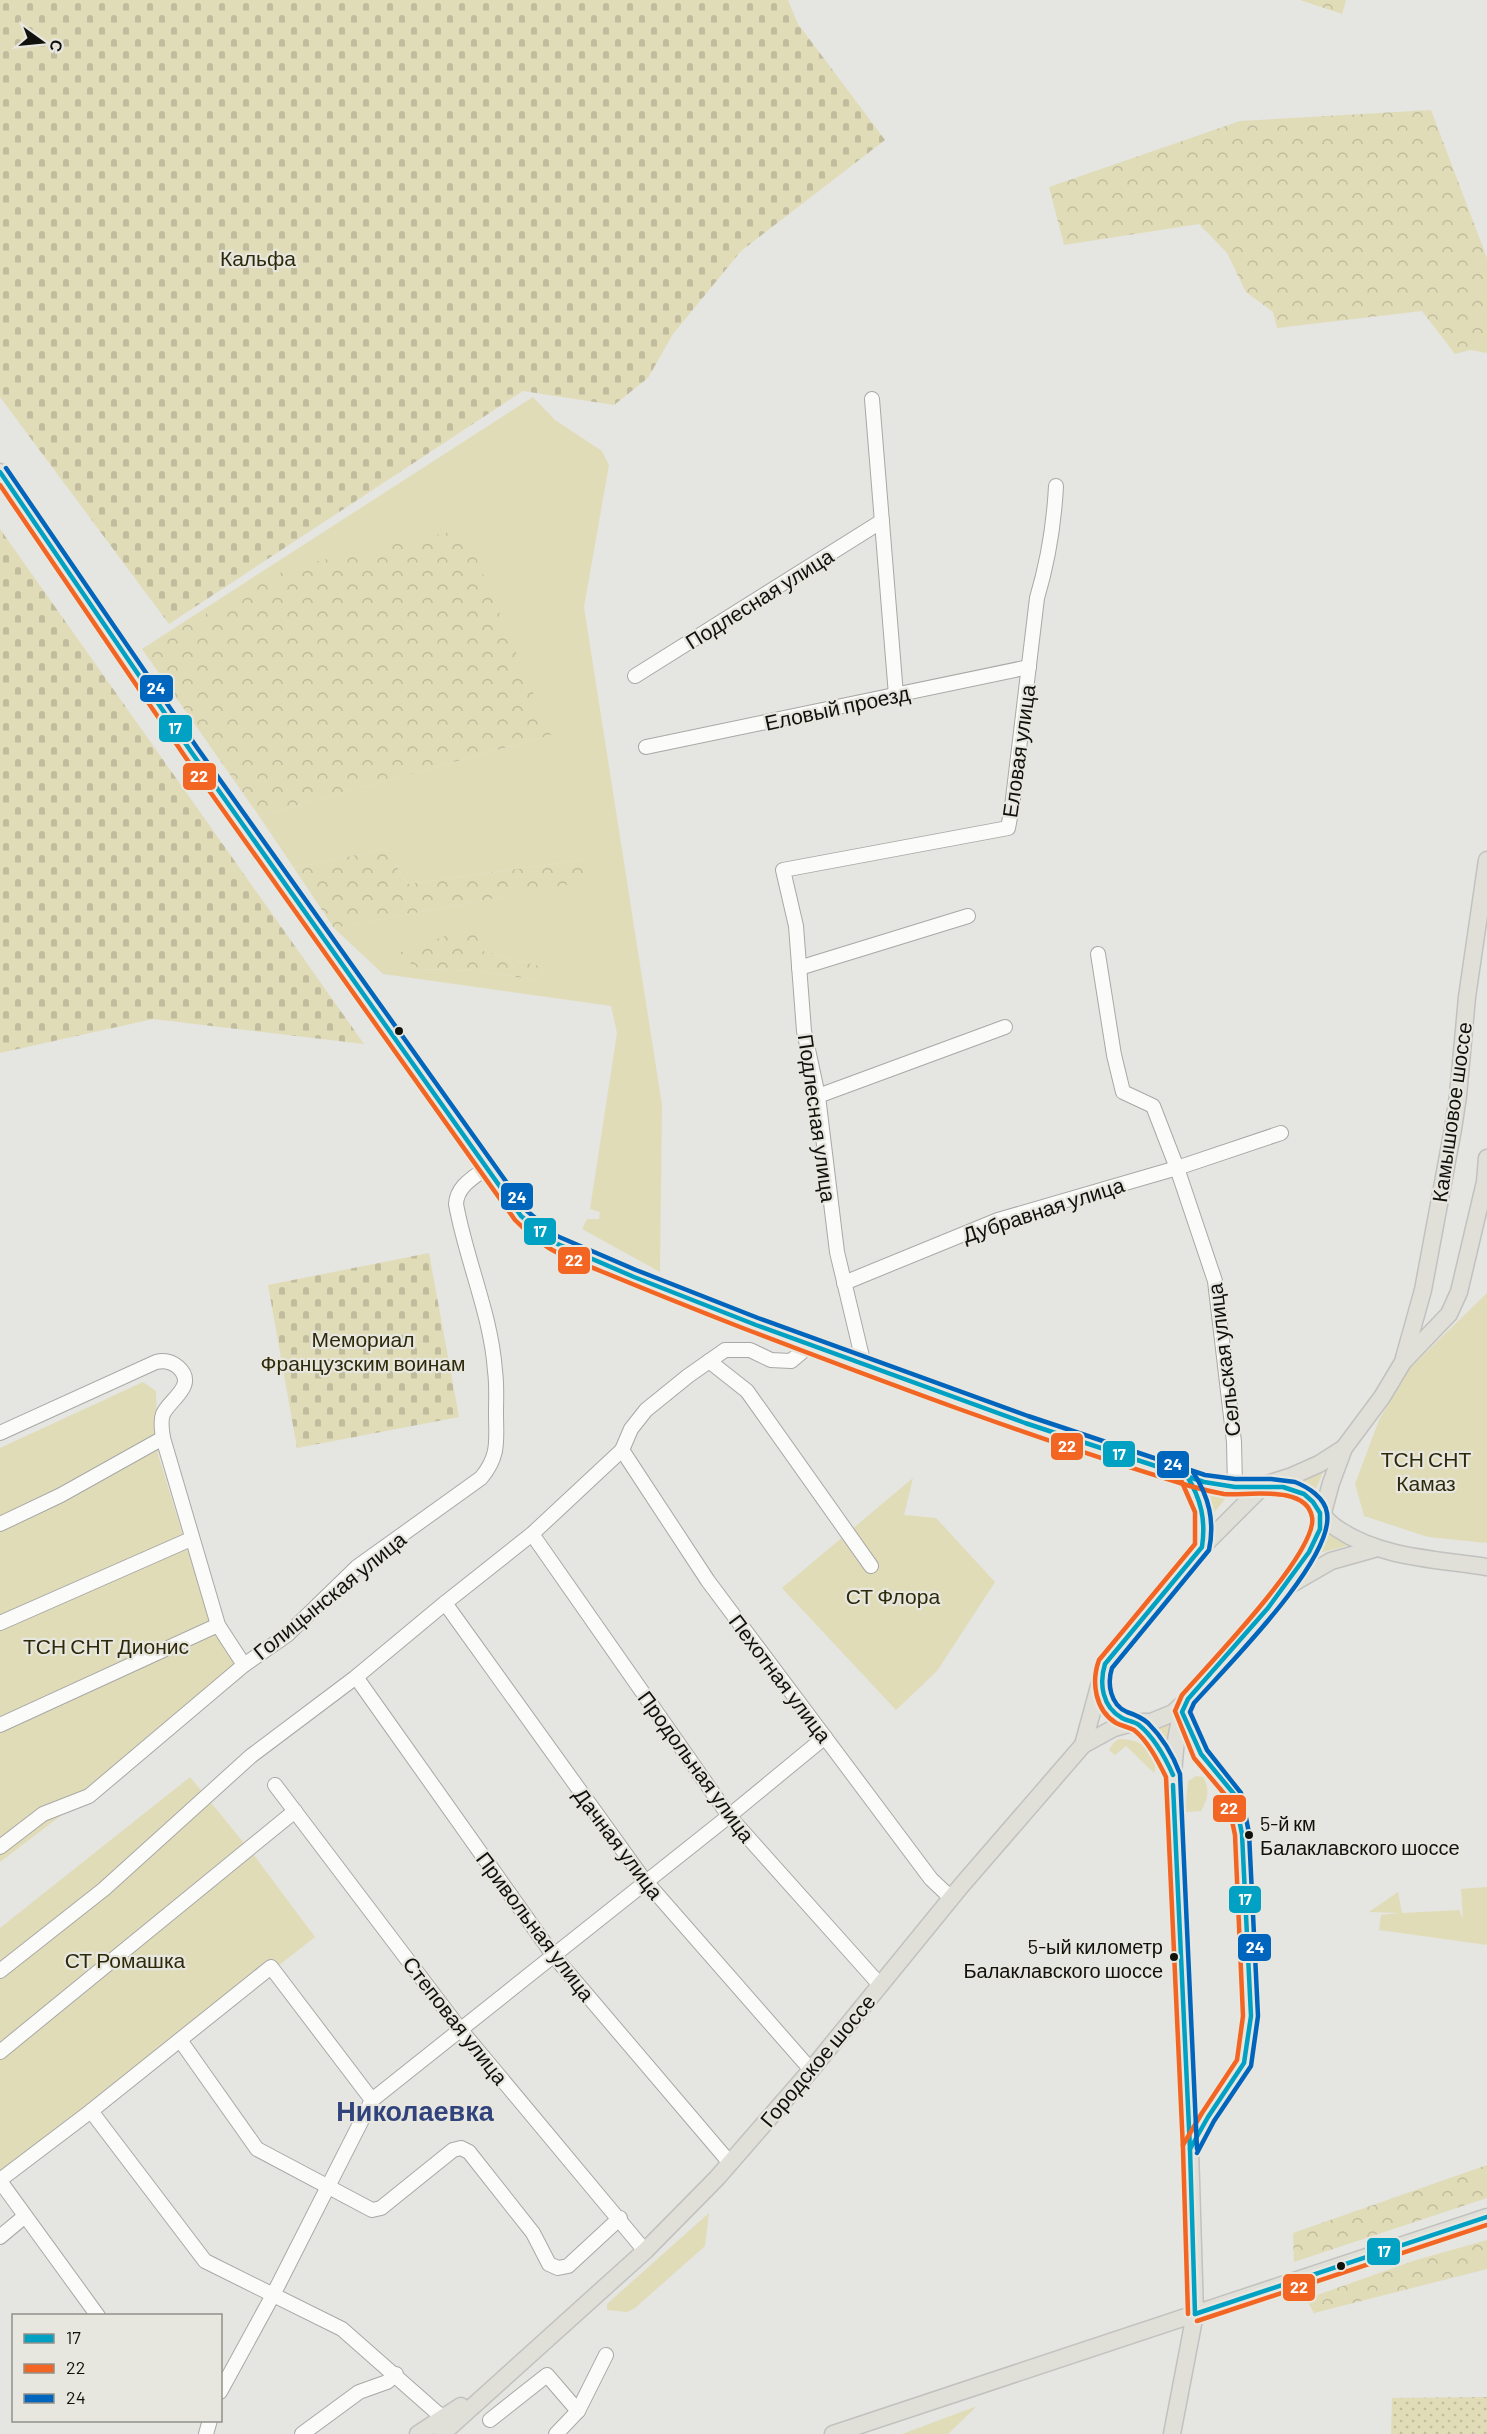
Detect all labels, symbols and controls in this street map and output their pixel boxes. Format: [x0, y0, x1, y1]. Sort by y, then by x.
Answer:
north arrow [12, 12, 72, 72]
text: С [46, 38, 68, 54]
park label: Кальфа [220, 245, 296, 270]
street label: Подлесная улица [680, 542, 838, 654]
line badge: 24 [139, 674, 174, 703]
text: 24 [147, 678, 165, 697]
street label: Еловый проезд [762, 679, 912, 735]
street label: Еловая улица [996, 683, 1040, 819]
line badge: 17 [158, 714, 193, 743]
text: 17 [168, 718, 182, 737]
line badge: 22 [182, 762, 217, 791]
text: 22 [190, 766, 208, 785]
street label: Камышовое шоссе [1426, 1020, 1476, 1204]
unlabelled marker [393, 1025, 405, 1037]
street label: Подлесная улица [794, 1032, 842, 1204]
street label: Дубравная улица [959, 1171, 1127, 1247]
line badge: 24 [500, 1182, 534, 1211]
text: 24 [508, 1187, 526, 1206]
line badge: 17 [523, 1217, 557, 1246]
text: 17 [533, 1221, 547, 1240]
line badge: 22 [557, 1246, 591, 1275]
text: 22 [565, 1250, 583, 1269]
street label: Сельская улица [1201, 1282, 1245, 1438]
park label: Мемориал Французским воинам [261, 1326, 465, 1375]
line badge: 22 [1050, 1432, 1084, 1461]
text: 22 [1058, 1436, 1076, 1455]
line badge: 17 [1102, 1440, 1136, 1468]
text: 17 [1112, 1444, 1126, 1463]
park label: ТСН СНТ Камаз [1381, 1446, 1471, 1495]
line badge: 24 [1156, 1450, 1190, 1479]
text: 24 [1164, 1454, 1182, 1473]
street label: Голицынская улица [248, 1526, 411, 1664]
park label: СТ Флора [846, 1583, 940, 1608]
street label: Пехотная улица [725, 1609, 838, 1747]
park label: ТСН СНТ Дионис [23, 1633, 189, 1658]
street label: Продольная улица [634, 1685, 761, 1847]
street label: Дачная улица [569, 1782, 669, 1904]
line badge: 22 [1212, 1794, 1247, 1823]
text: 22 [1220, 1798, 1238, 1817]
place label: 5-й км Балаклавского шоссе [1260, 1811, 1460, 1859]
marker: 5-й км Балаклавского шоссе [1243, 1829, 1255, 1841]
street label: Привольная улица [472, 1846, 600, 2006]
line badge: 17 [1228, 1885, 1262, 1914]
text: 17 [1238, 1889, 1252, 1908]
line badge: 24 [1237, 1933, 1272, 1962]
place label: 5-ый километр Балаклавского шоссе [963, 1934, 1163, 1982]
text: 24 [1246, 1937, 1264, 1956]
park label: СТ Ромашка [65, 1947, 186, 1972]
street label: Степовая улица [398, 1951, 514, 2089]
marker: 5-ый километр Балаклавского шоссе [1168, 1951, 1180, 1963]
street label: Городское шоссе [754, 1989, 880, 2131]
district label: Николаевка [336, 2094, 495, 2126]
line badge: 17 [1366, 2237, 1401, 2266]
text: 17 [1377, 2241, 1391, 2260]
unlabelled marker [1335, 2260, 1347, 2272]
line badge: 22 [1282, 2273, 1316, 2302]
text: 22 [1290, 2277, 1308, 2296]
legend [12, 2314, 222, 2422]
text: 17 [66, 2326, 81, 2348]
text: 22 [66, 2356, 85, 2378]
text: 24 [66, 2386, 86, 2408]

